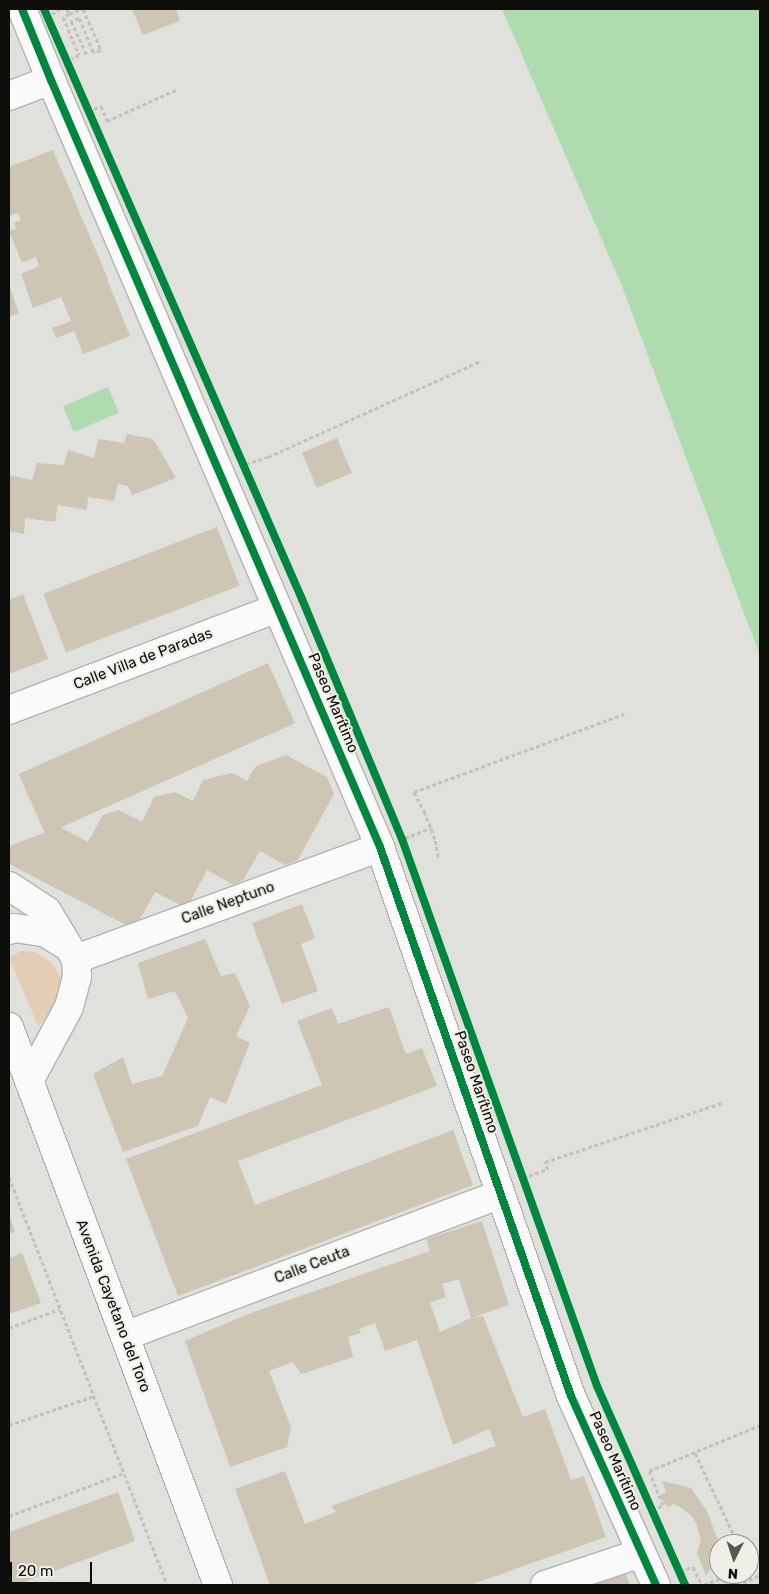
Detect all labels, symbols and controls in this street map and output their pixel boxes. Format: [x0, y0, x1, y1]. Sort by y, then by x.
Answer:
street label: Calle Villa de Paradas [71, 624, 215, 694]
street label: Paseo Marítimo [304, 650, 362, 756]
street label: Calle Neptuno [179, 878, 277, 928]
street label: Paseo Marítimo [450, 1028, 502, 1136]
street label: Avenida Cayetano del Toro [72, 1217, 154, 1395]
street label: Calle Ceuta [272, 1242, 352, 1288]
street label: Paseo Marítimo [585, 1408, 645, 1514]
north arrow [709, 1534, 759, 1584]
scale bar [12, 1552, 95, 1584]
text: 20 m [18, 1562, 53, 1580]
text: N [727, 1565, 739, 1582]

